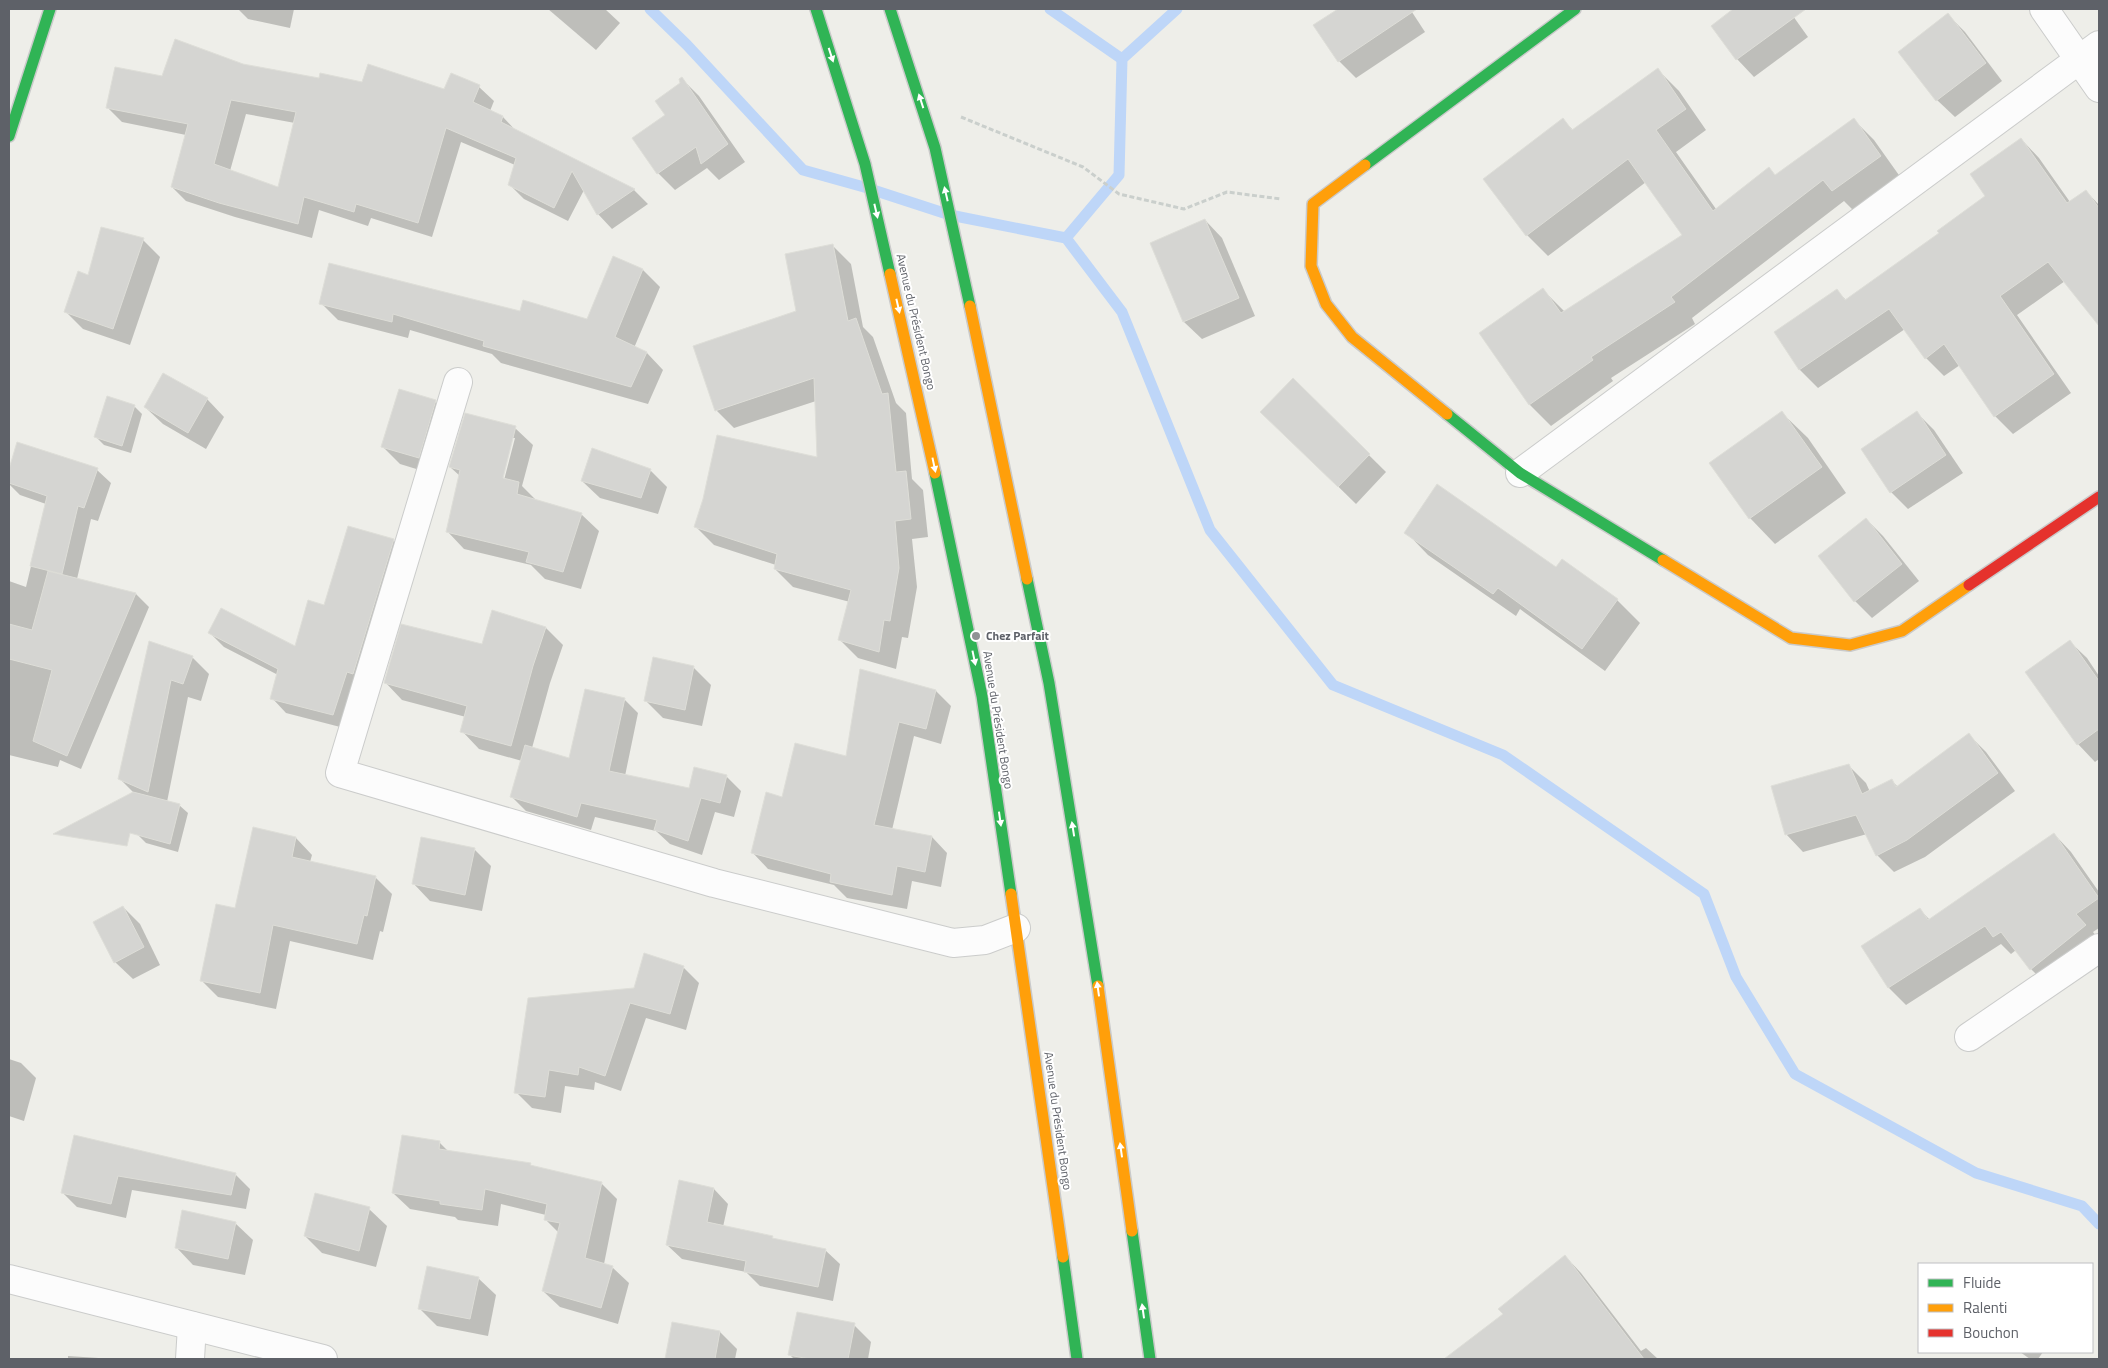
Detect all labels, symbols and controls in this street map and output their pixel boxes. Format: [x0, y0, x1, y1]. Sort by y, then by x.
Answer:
one-way arrow [827, 48, 835, 63]
one-way arrow [917, 94, 924, 109]
one-way arrow [942, 187, 950, 202]
one-way arrow [872, 204, 880, 219]
street label: Avenue du Président Bongo [892, 252, 941, 392]
one-way arrow [894, 299, 902, 314]
one-way arrow [930, 457, 938, 472]
place label: Chez Parfait [986, 626, 1049, 645]
marker: Chez Parfait [970, 630, 982, 642]
street label: Avenue du Président Bongo [978, 650, 1019, 790]
one-way arrow [971, 651, 979, 667]
one-way arrow [996, 811, 1004, 827]
one-way arrow [1068, 820, 1076, 836]
one-way arrow [1094, 981, 1102, 997]
street label: Avenue du Président Bongo [1039, 1051, 1078, 1191]
one-way arrow [1117, 1142, 1125, 1158]
legend [1918, 1263, 2093, 1353]
text: Fluide [1963, 1271, 2001, 1294]
text: Ralenti [1963, 1296, 2007, 1319]
one-way arrow [1139, 1303, 1147, 1319]
text: Bouchon [1963, 1321, 2019, 1344]

